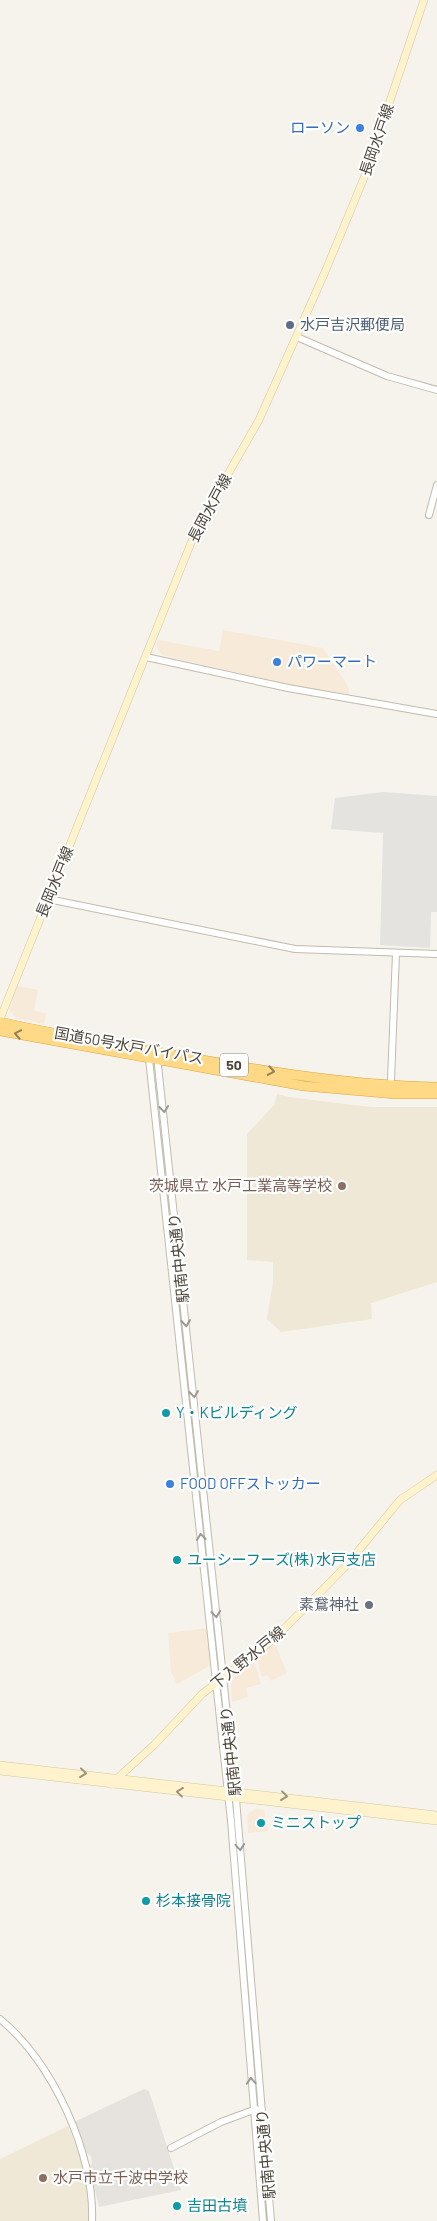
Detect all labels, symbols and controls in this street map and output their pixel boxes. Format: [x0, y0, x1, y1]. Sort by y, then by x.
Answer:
street label: 長岡水戸線 [355, 101, 397, 178]
place label: ローソン [290, 118, 350, 136]
marker: ローソン [354, 122, 366, 134]
place label: 水戸吉沢郵便局 [300, 315, 405, 333]
marker: 水戸吉沢郵便局 [284, 319, 296, 331]
street label: 長岡水戸線 [184, 470, 235, 545]
place label: パワーマート [287, 652, 377, 670]
marker: パワーマート [271, 656, 283, 668]
street label: 長岡水戸線 [32, 843, 76, 920]
street label: 国道50号水戸バイパス [53, 1023, 205, 1067]
one-way arrow [13, 1030, 22, 1040]
road number: 50 [220, 1054, 248, 1076]
one-way arrow [266, 1066, 275, 1076]
one-way arrow [158, 1106, 169, 1114]
place label: 茨城県立 水戸工業高等学校 [149, 1176, 332, 1194]
marker: 茨城県立 水戸工業高等学校 [336, 1180, 348, 1192]
street label: 駅南中央通り [164, 1212, 192, 1304]
one-way arrow [180, 1320, 191, 1328]
one-way arrow [188, 1390, 199, 1398]
place label: Y・Kビルディング [176, 1403, 298, 1421]
marker: Y・Kビルディング [160, 1407, 172, 1419]
place label: FOOD OFFストッカー [180, 1474, 321, 1492]
marker: FOOD OFFストッカー [164, 1478, 176, 1490]
one-way arrow [196, 1533, 207, 1541]
place label: ユーシーフーズ(株) 水戸支店 [187, 1550, 376, 1568]
marker: ユーシーフーズ(株) 水戸支店 [171, 1554, 183, 1566]
place label: 素鵞神社 [299, 1595, 359, 1613]
marker: 素鵞神社 [363, 1599, 375, 1611]
one-way arrow [210, 1610, 221, 1618]
street label: 下入野水戸線 [207, 1622, 288, 1693]
street label: 駅南中央通り [216, 1705, 244, 1797]
one-way arrow [80, 1768, 88, 1779]
one-way arrow [175, 1788, 184, 1798]
one-way arrow [280, 1790, 288, 1801]
place label: ミニストップ [271, 1813, 361, 1831]
marker: ミニストップ [255, 1817, 267, 1829]
one-way arrow [234, 1844, 245, 1852]
place label: 杉本接骨院 [156, 1891, 231, 1909]
marker: 杉本接骨院 [140, 1895, 152, 1907]
one-way arrow [246, 2077, 257, 2085]
street label: 駅南中央通り [252, 2108, 278, 2200]
place label: 水戸市立千波中学校 [53, 2168, 188, 2186]
marker: 水戸市立千波中学校 [37, 2172, 49, 2184]
place label: 吉田古墳 [187, 2196, 247, 2214]
marker: 吉田古墳 [171, 2200, 183, 2212]

